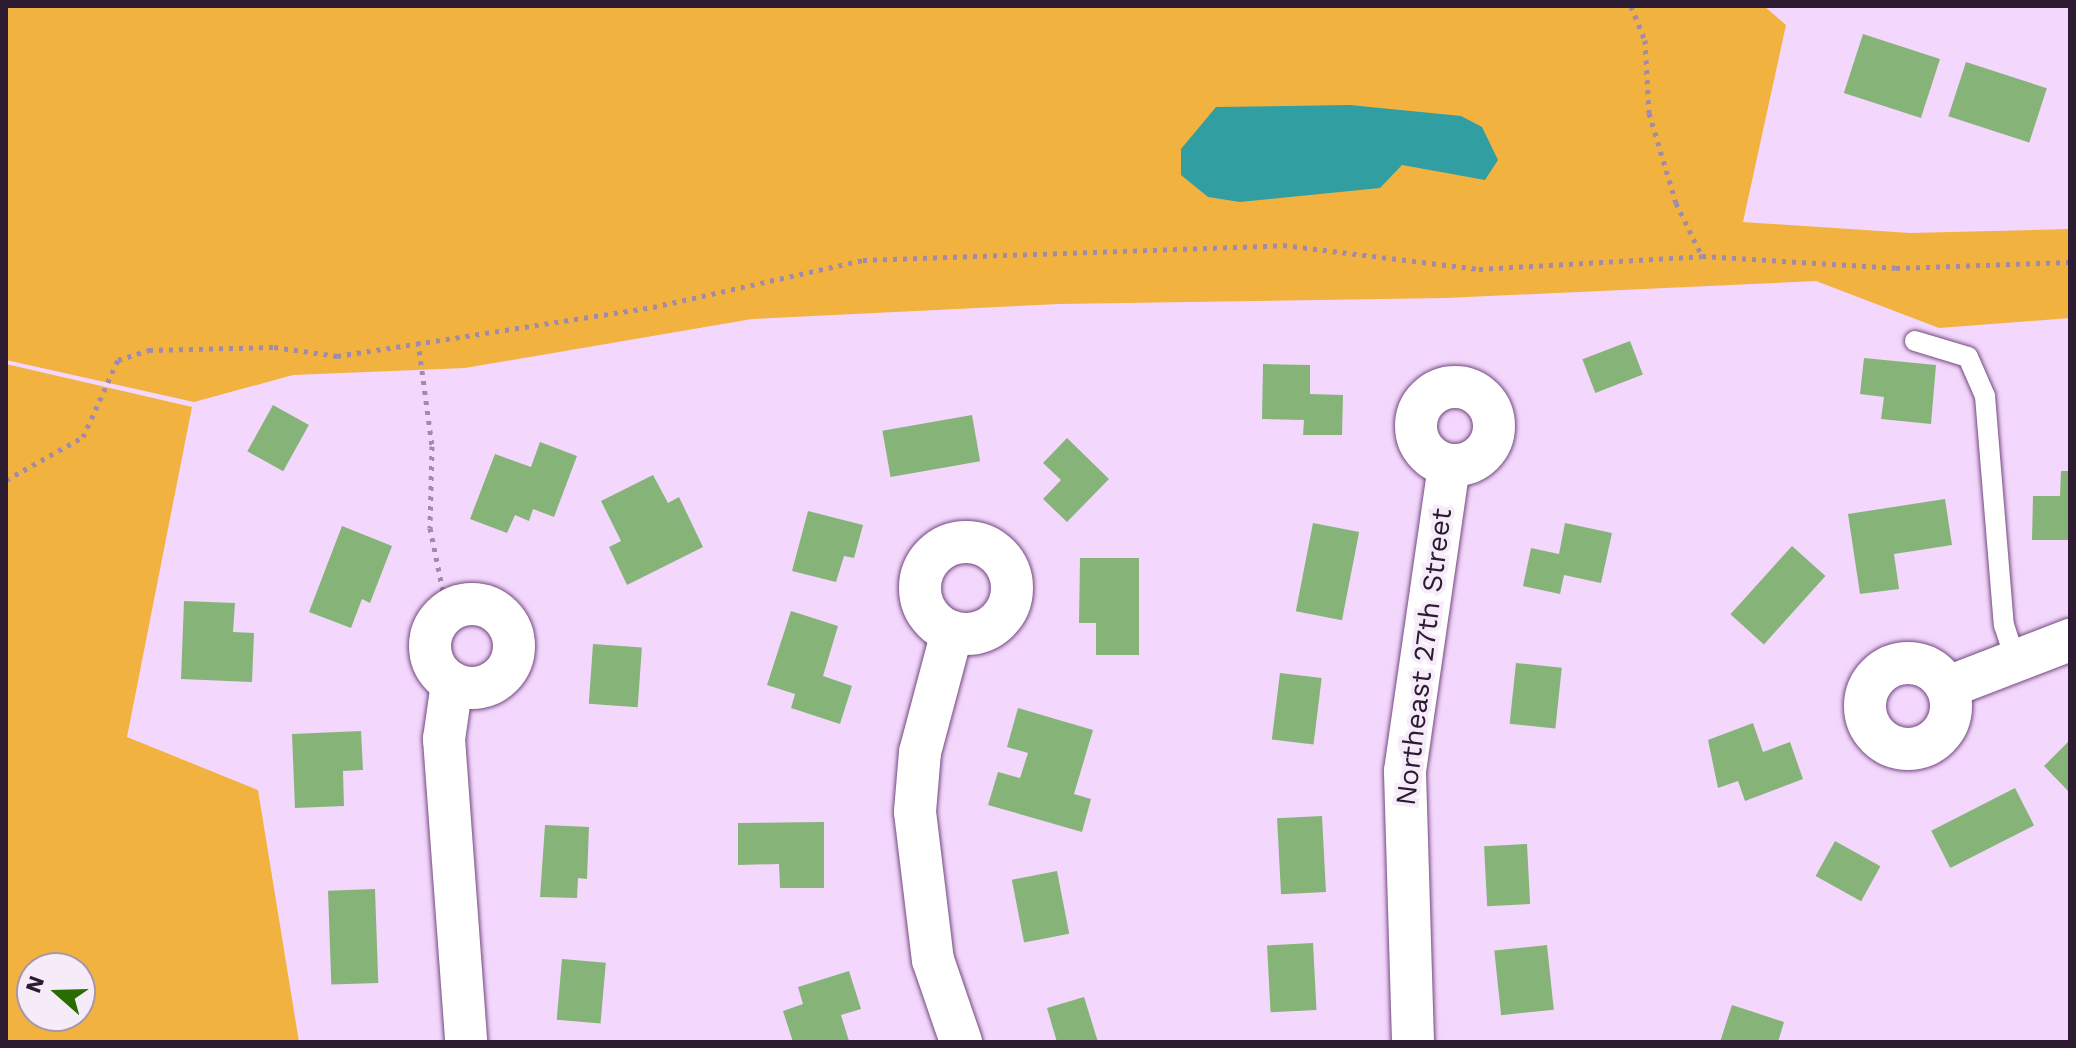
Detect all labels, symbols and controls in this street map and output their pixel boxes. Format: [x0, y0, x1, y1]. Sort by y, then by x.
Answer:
street label: Northeast 27th Street [1389, 506, 1459, 808]
north arrow [16, 952, 96, 1032]
text: N [20, 972, 49, 996]

